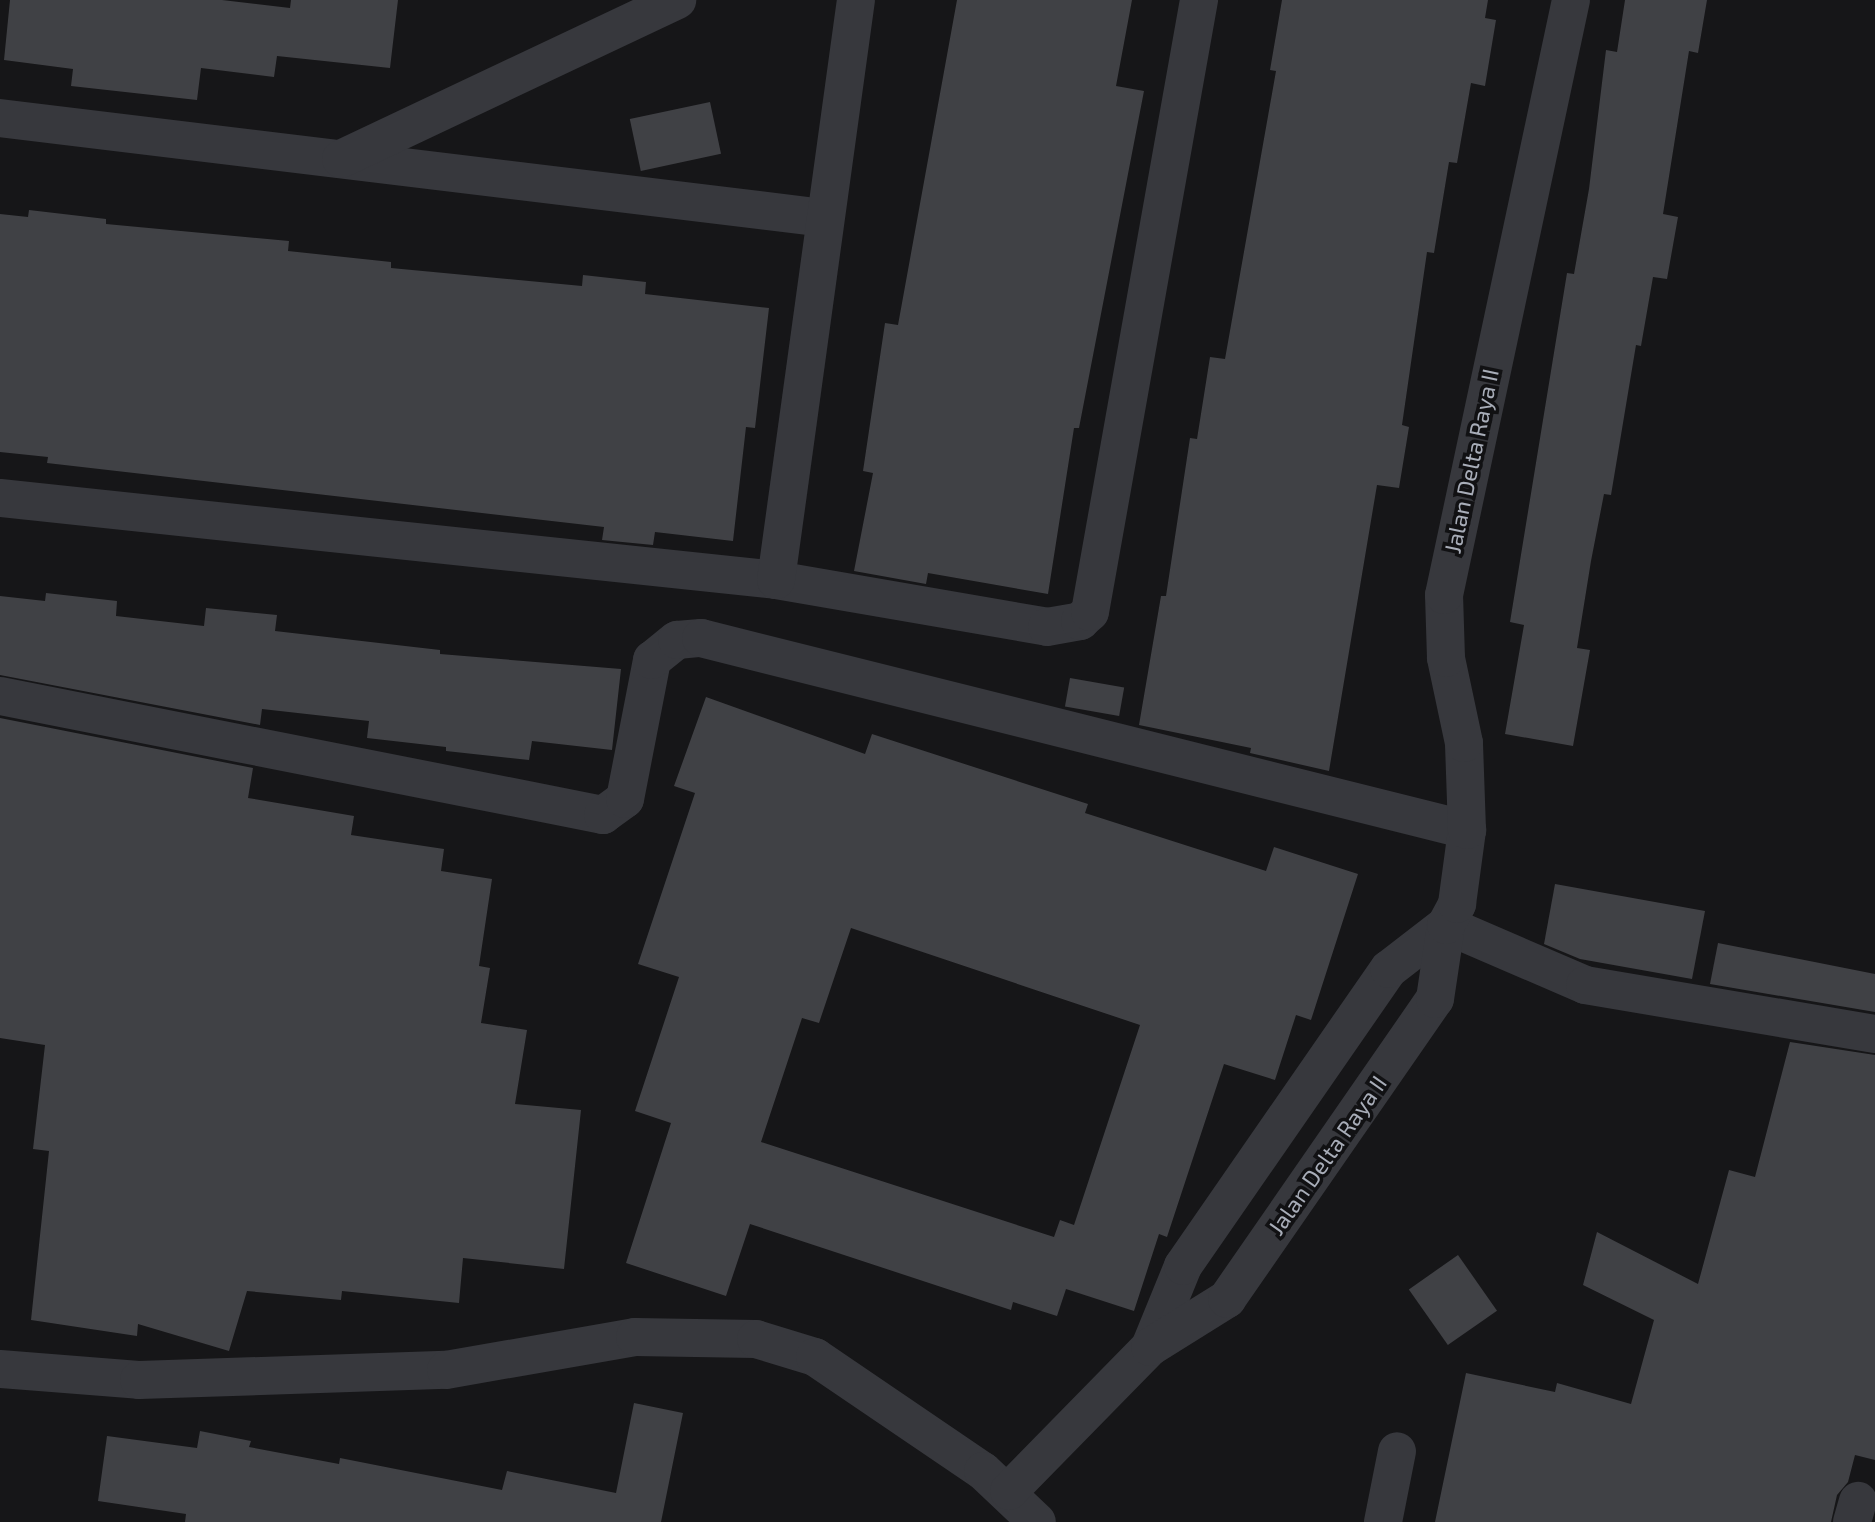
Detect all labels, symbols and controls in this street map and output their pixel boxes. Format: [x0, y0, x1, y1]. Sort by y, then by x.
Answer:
street label: Jalan Delta Raya II [1438, 366, 1504, 556]
street label: Jalan Delta Raya II [1262, 1070, 1392, 1240]

